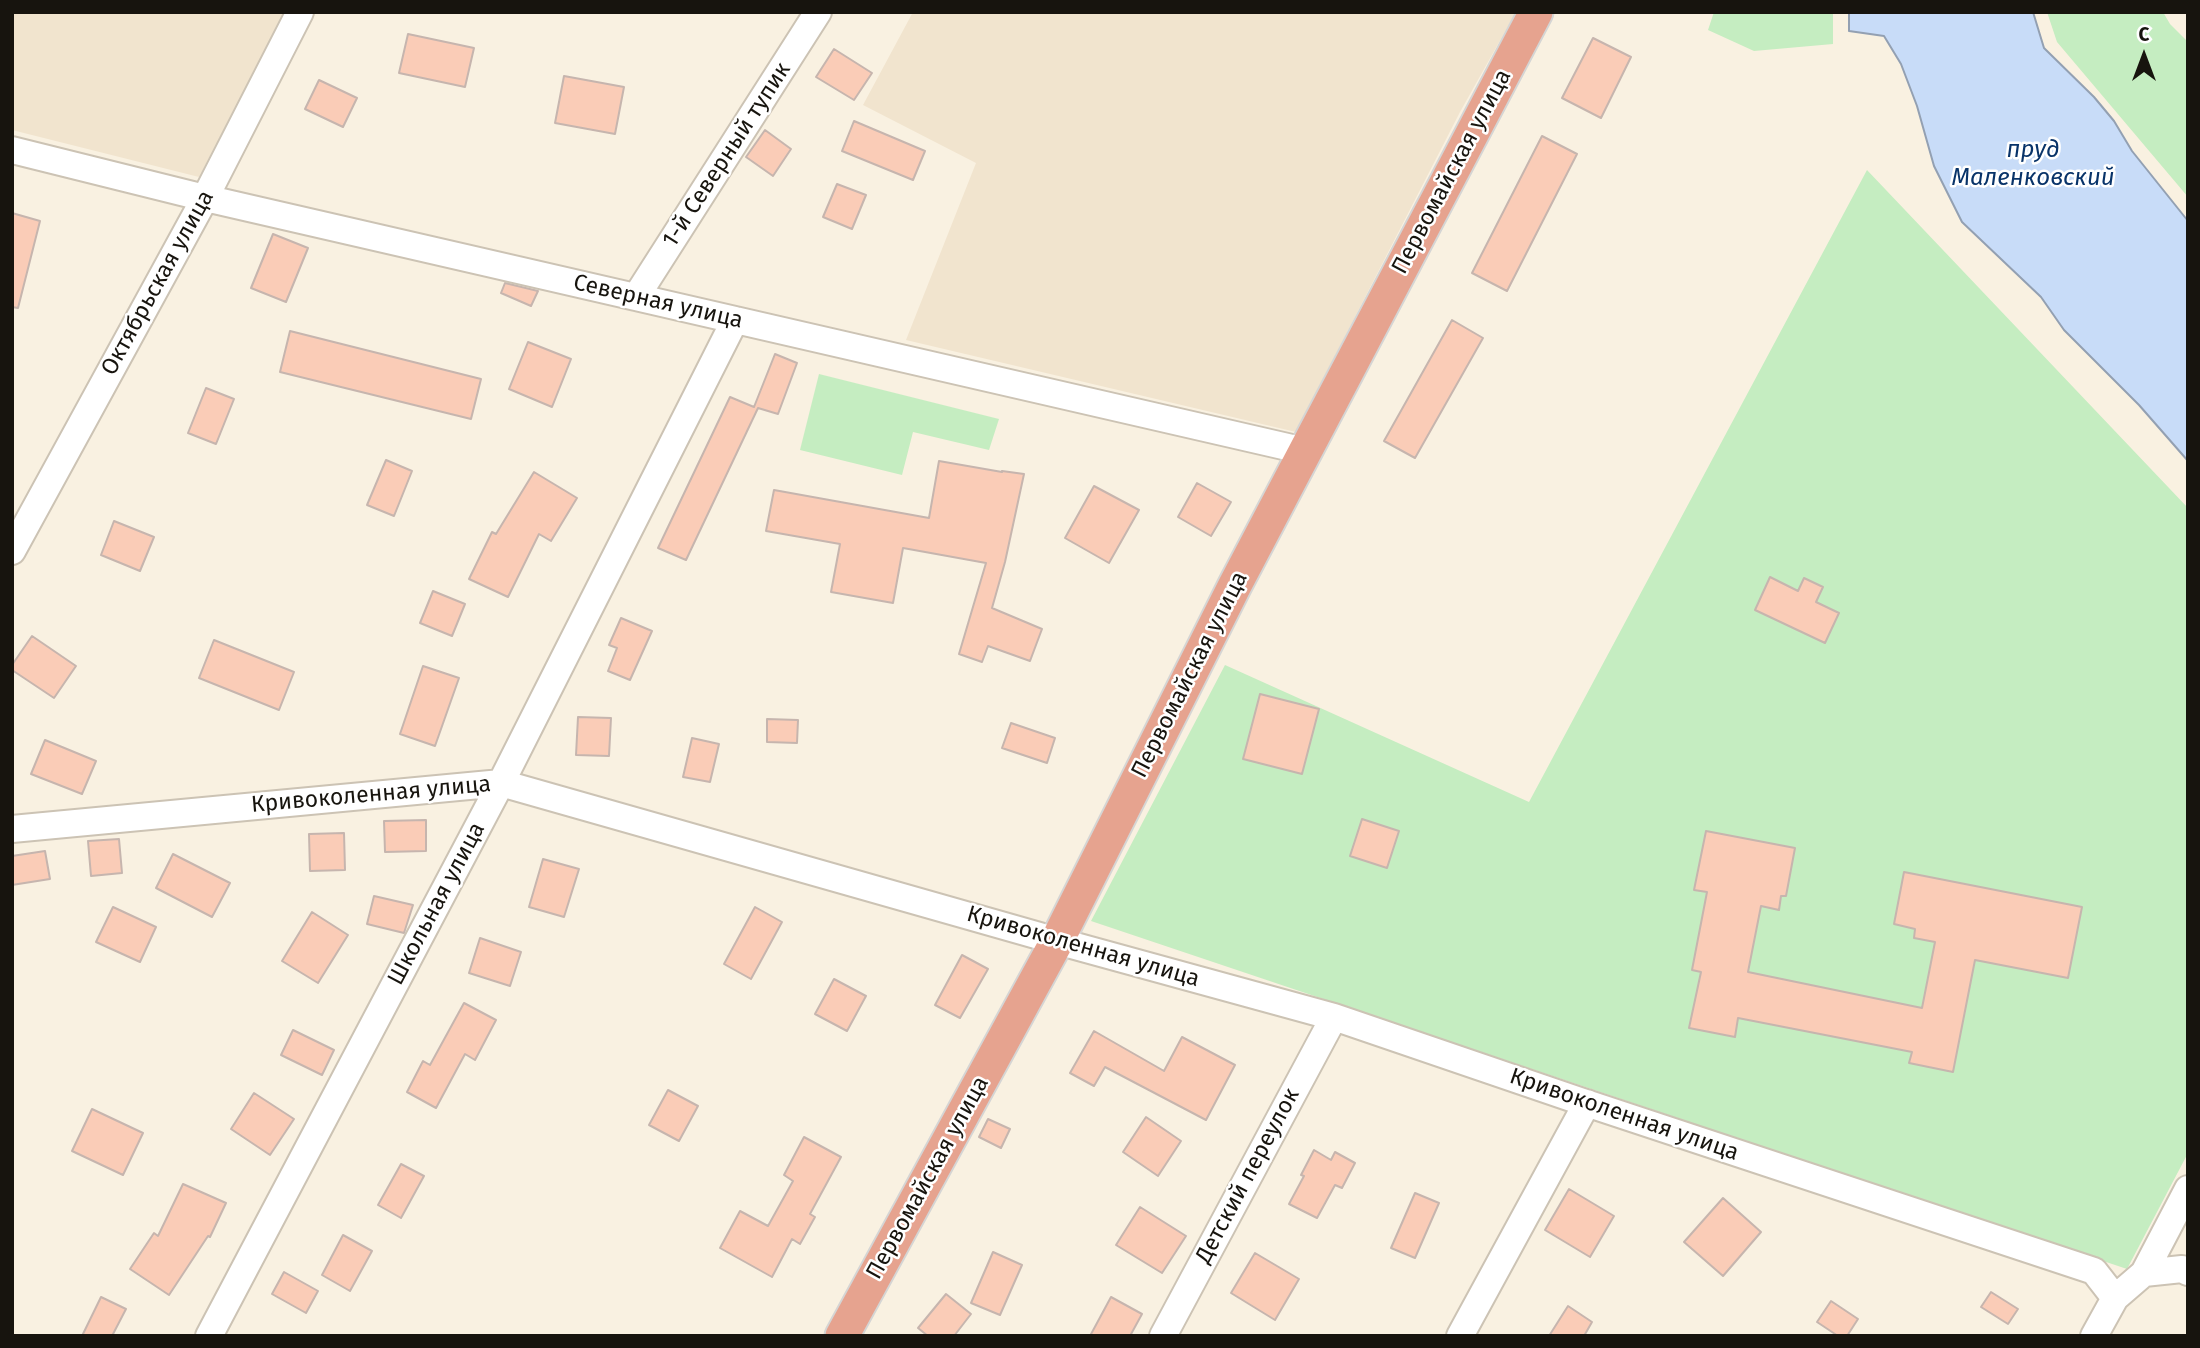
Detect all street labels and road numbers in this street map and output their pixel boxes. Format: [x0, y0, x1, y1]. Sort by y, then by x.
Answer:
street label: 1-й Северный тупик [657, 58, 797, 252]
street label: Первомайская улица [1386, 65, 1518, 279]
street label: Октябрьская улица [96, 186, 220, 380]
street label: Северная улица [571, 269, 745, 335]
street label: Первомайская улица [1126, 567, 1254, 783]
street label: Кривоколенная улица [250, 771, 492, 819]
street label: Школьная улица [382, 818, 492, 990]
street label: Кривоколенная улица [964, 901, 1202, 993]
street label: Кривоколенная улица [1506, 1063, 1742, 1167]
street label: Первомайская улица [861, 1072, 995, 1284]
street label: Детский переулок [1190, 1084, 1306, 1268]

